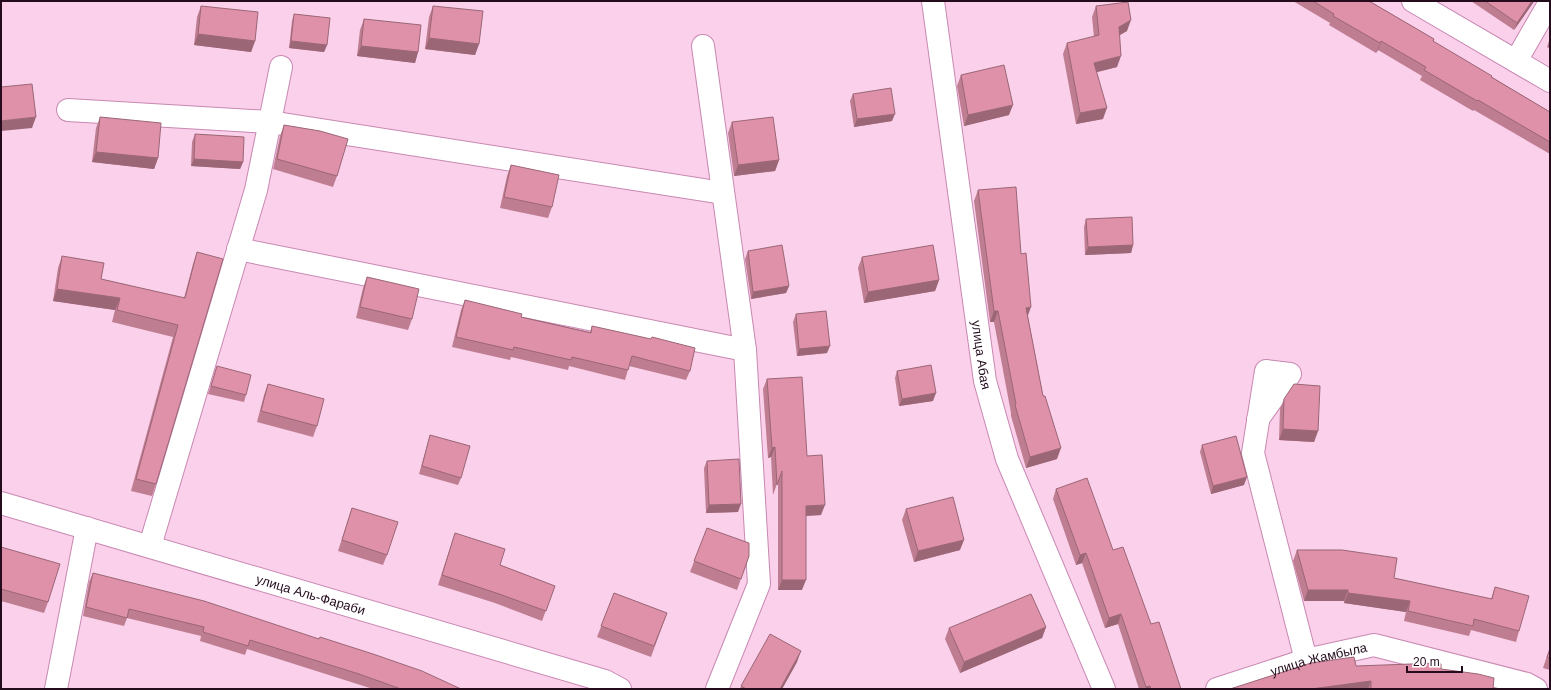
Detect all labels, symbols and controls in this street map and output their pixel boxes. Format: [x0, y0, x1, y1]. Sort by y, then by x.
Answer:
street label: улица Абая [969, 319, 994, 391]
street label: улица Аль-Фараби [254, 572, 367, 618]
street label: улица Жамбыла [1268, 640, 1369, 679]
scale bar [1407, 648, 1462, 674]
text: 20 m [1413, 655, 1440, 669]

